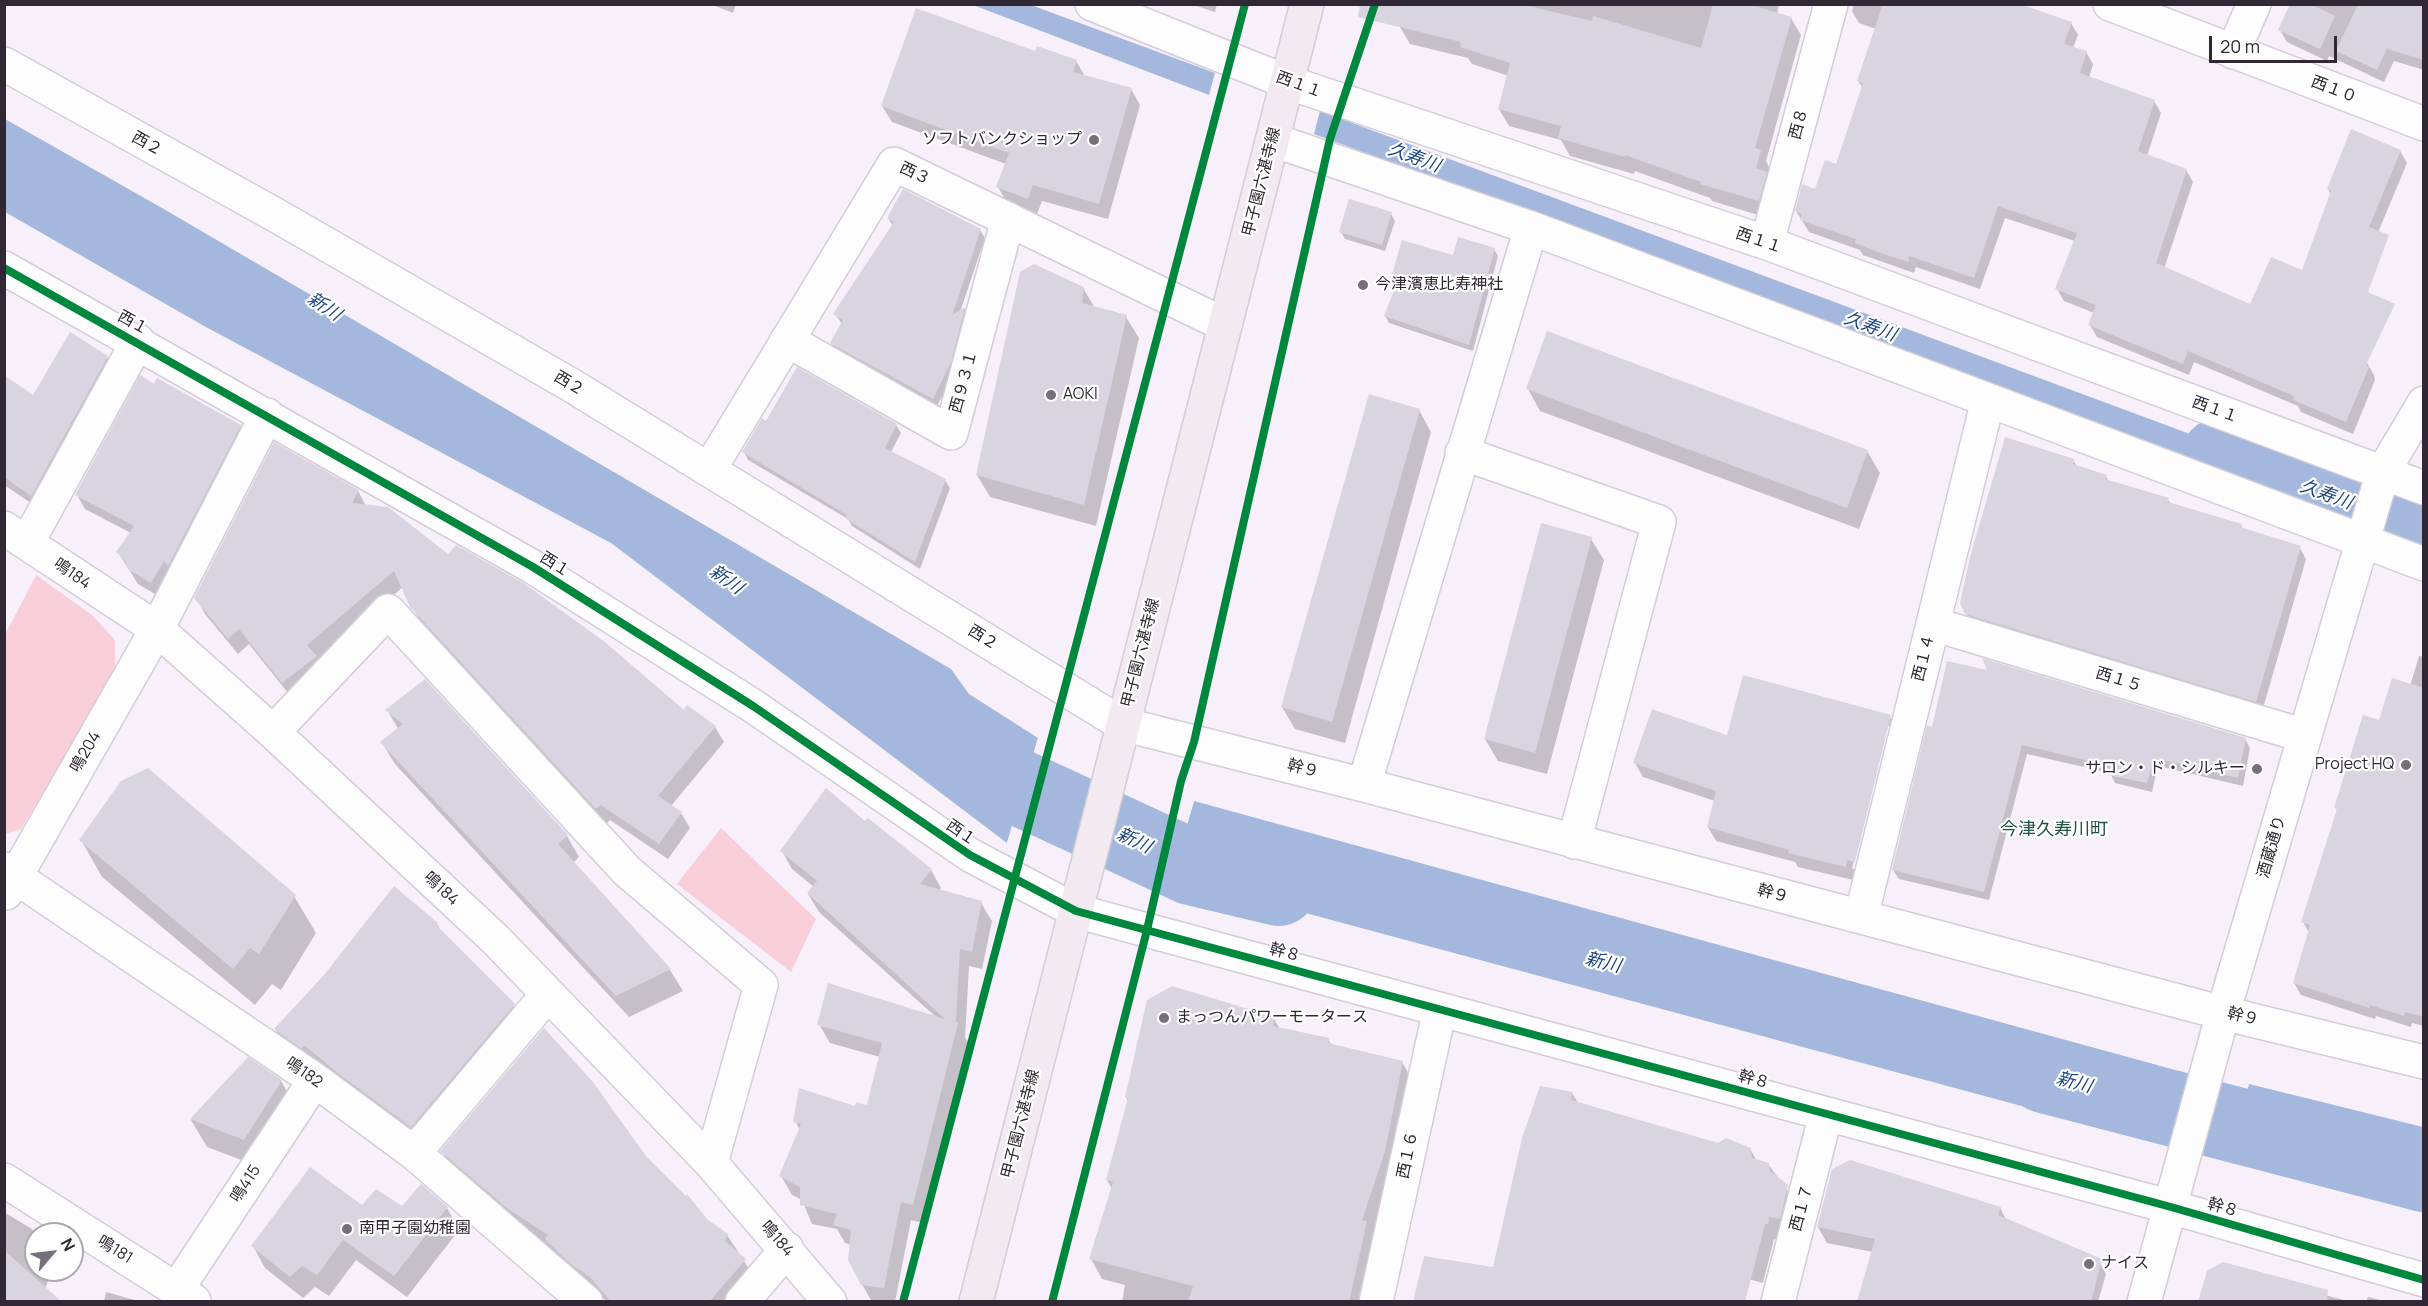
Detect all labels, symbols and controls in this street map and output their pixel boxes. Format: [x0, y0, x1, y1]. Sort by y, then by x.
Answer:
scale bar [2212, 24, 2340, 62]
text: 20 m [2220, 34, 2260, 58]
street label: 西１１ [1273, 68, 1325, 102]
street label: 西１０ [2308, 72, 2360, 108]
street label: 西８ [1786, 106, 1812, 142]
street label: 甲子園六湛寺線 [1239, 125, 1285, 239]
street label: 西２ [128, 128, 166, 160]
place label: ソフトバンクショップ [922, 130, 1082, 150]
marker: ソフトバンクショップ [1087, 133, 1101, 147]
water label: 久寿川 [1385, 139, 1443, 177]
street label: 西３ [896, 159, 934, 189]
street label: 西１１ [1733, 224, 1785, 258]
place label: 今津濱恵比寿神社 [1375, 275, 1503, 295]
marker: 今津濱恵比寿神社 [1356, 278, 1370, 292]
water label: 新川 [303, 288, 345, 326]
street label: 西１ [114, 307, 152, 339]
water label: 久寿川 [1841, 308, 1899, 346]
street label: 西９３１ [946, 349, 982, 415]
street label: 西２ [550, 368, 588, 400]
place label: AOKI [1063, 385, 1098, 405]
marker: AOKI [1044, 388, 1058, 402]
street label: 西１１ [2189, 393, 2241, 427]
water label: 久寿川 [2297, 476, 2355, 514]
street label: 西１ [536, 548, 574, 582]
street label: 鳴184 [50, 554, 94, 594]
water label: 新川 [705, 561, 747, 599]
street label: 甲子園六湛寺線 [1118, 596, 1164, 710]
street label: 西２ [964, 621, 1002, 655]
street label: 西１４ [1909, 632, 1939, 684]
street label: 西１５ [2093, 664, 2145, 696]
street label: 鳴204 [67, 728, 105, 776]
place label: Project HQ [2315, 755, 2394, 775]
street label: 幹９ [1285, 756, 1321, 782]
marker: Project HQ [2399, 758, 2413, 772]
place label: サロン・ド・シルキー [2085, 759, 2245, 779]
marker: サロン・ド・シルキー [2250, 762, 2264, 776]
street label: 酒蔵通り [2254, 814, 2290, 880]
street label: 西１ [942, 816, 980, 850]
district label: 今津久寿川町 [2000, 819, 2108, 841]
water label: 新川 [1113, 824, 1155, 858]
street label: 鳴184 [419, 868, 463, 910]
street label: 幹９ [1755, 881, 1791, 907]
street label: 幹８ [1267, 940, 1303, 966]
water label: 新川 [1583, 948, 1623, 978]
street label: 幹９ [2225, 1004, 2261, 1030]
place label: まっつんパワーモータース [1176, 1008, 1368, 1028]
marker: まっつんパワーモータース [1157, 1011, 1171, 1025]
street label: 鳴182 [282, 1053, 326, 1093]
street label: 甲子園六湛寺線 [998, 1067, 1044, 1181]
street label: 幹８ [1736, 1067, 1772, 1093]
water label: 新川 [2054, 1068, 2094, 1098]
street label: 西１６ [1394, 1130, 1422, 1180]
street label: 鳴415 [227, 1162, 265, 1206]
street label: 西１７ [1787, 1182, 1817, 1234]
street label: 幹８ [2205, 1194, 2241, 1222]
street label: 鳴184 [756, 1217, 798, 1261]
place label: 南甲子園幼稚園 [359, 1219, 471, 1239]
north arrow [24, 1222, 84, 1282]
marker: 南甲子園幼稚園 [340, 1222, 354, 1236]
street label: 鳴181 [94, 1232, 136, 1268]
text: N [56, 1234, 81, 1255]
place label: ナイス [2101, 1254, 2149, 1274]
marker: ナイス [2082, 1257, 2096, 1271]

